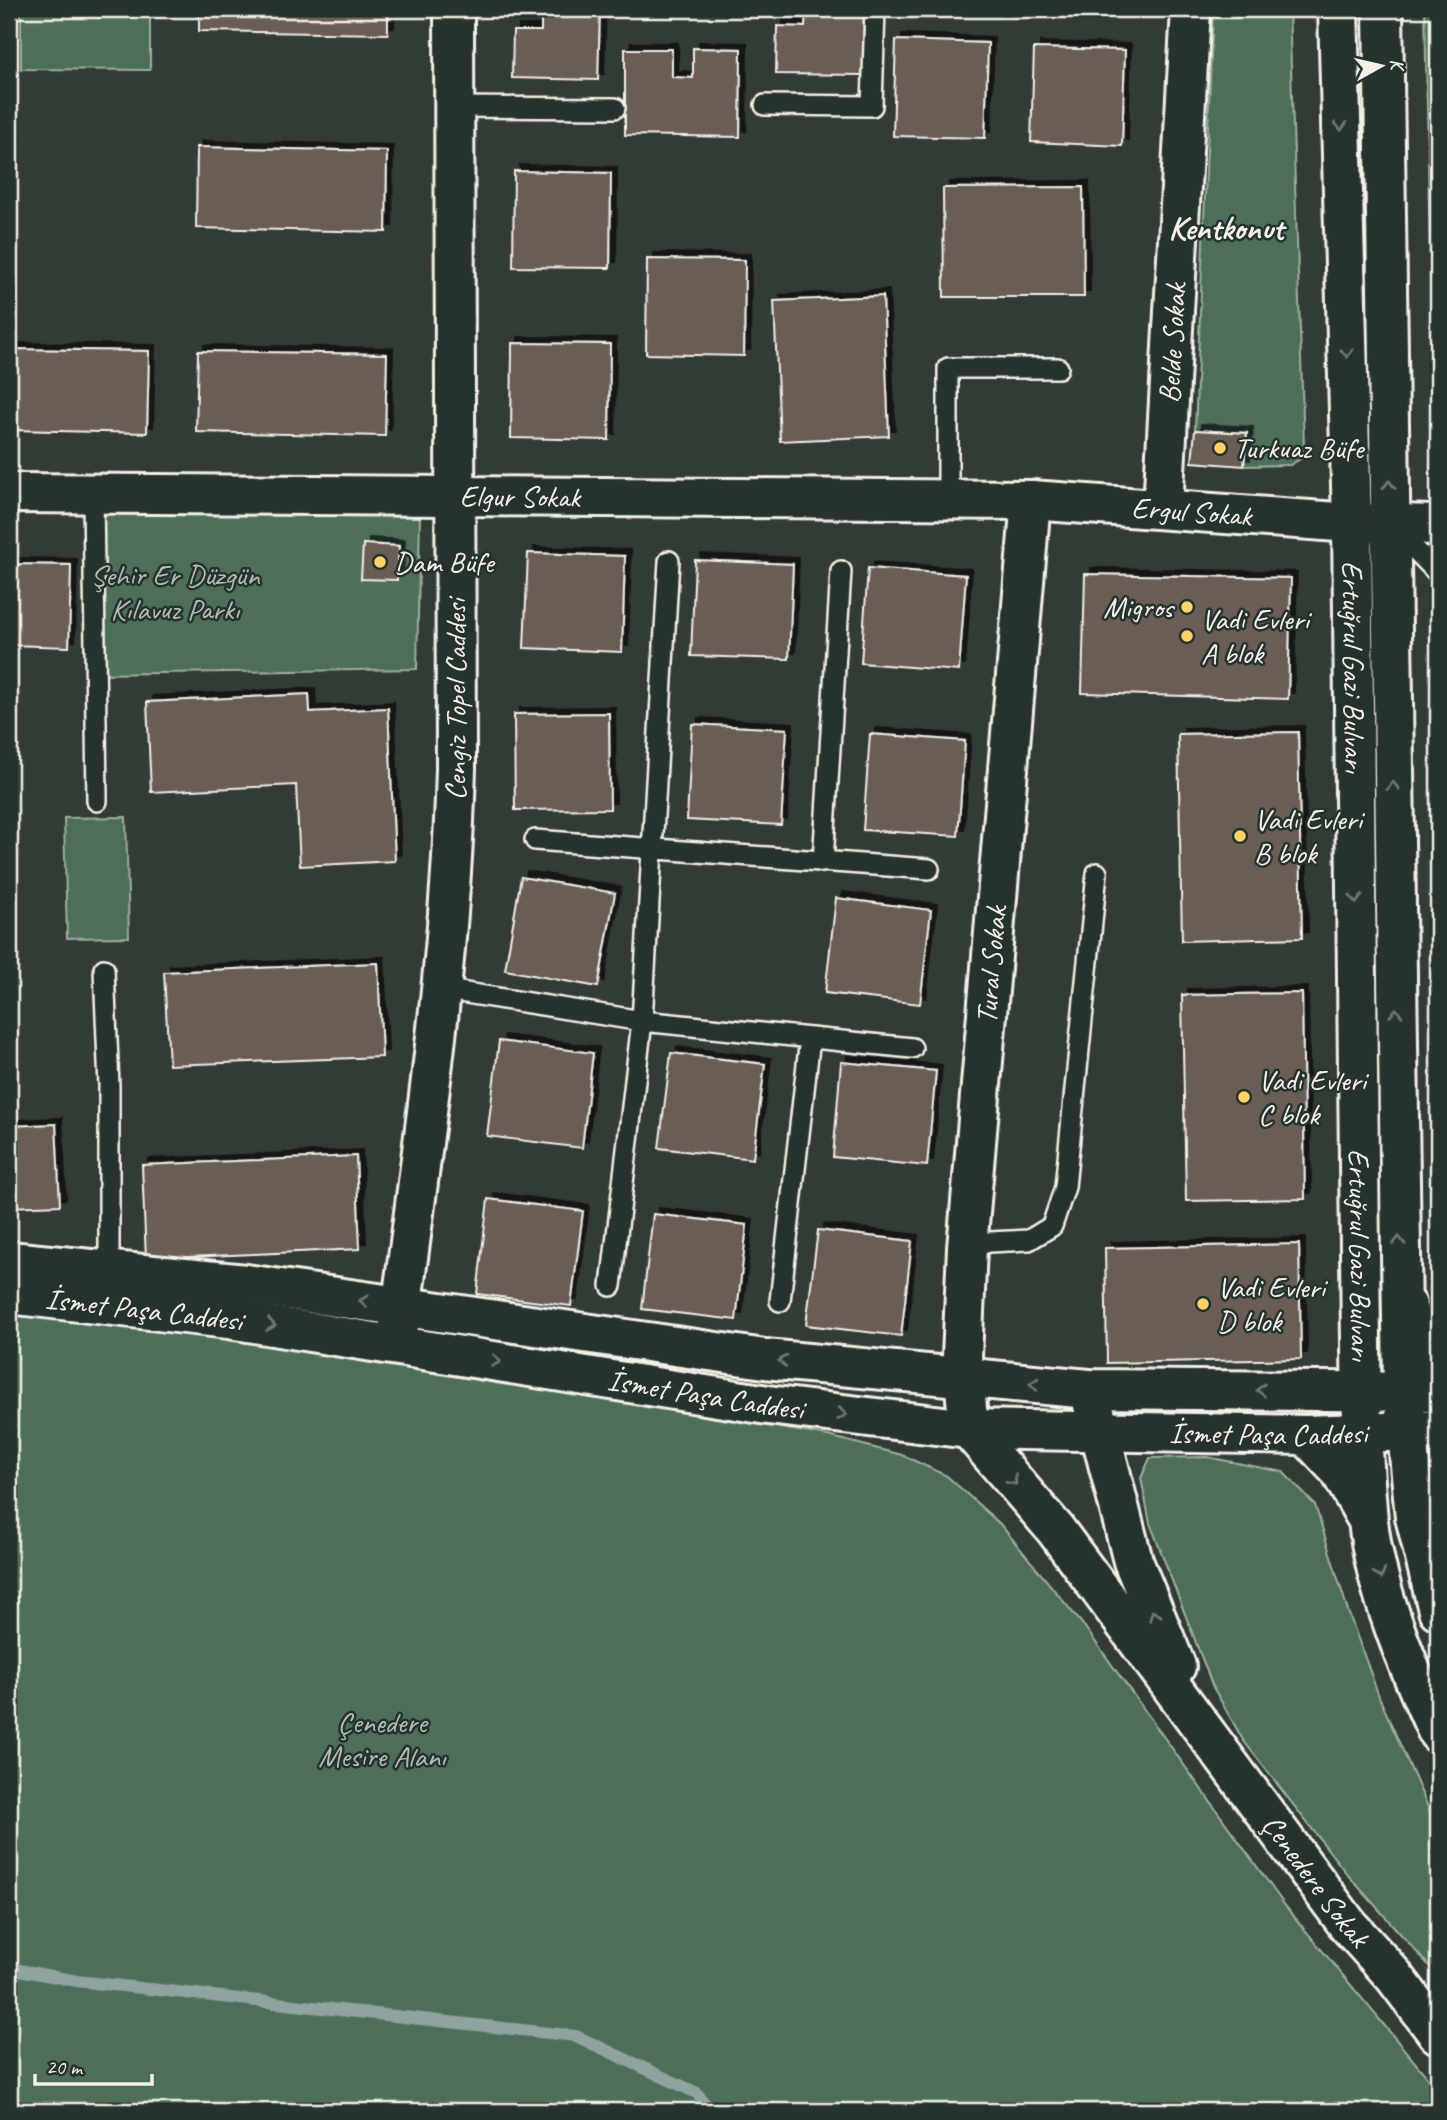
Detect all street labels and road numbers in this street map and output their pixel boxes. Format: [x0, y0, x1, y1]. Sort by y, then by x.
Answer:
street label: Belde Sokak [1150, 280, 1195, 404]
street label: Elgur Sokak [460, 477, 582, 516]
street label: Ergul Sokak [1130, 488, 1255, 535]
street label: Ertuğrul Gazi Bulvarı [1333, 561, 1374, 774]
street label: Cengiz Topel Caddesi [436, 595, 475, 801]
street label: Tural Sokak [967, 903, 1015, 1025]
street label: Ertuğrul Gazi Bulvarı [1340, 1149, 1380, 1362]
street label: İsmet Paşa Caddesi [44, 1279, 249, 1340]
street label: İsmet Paşa Caddesi [605, 1361, 809, 1429]
street label: İsmet Paşa Caddesi [1169, 1414, 1371, 1454]
street label: Çenedere Sokak [1254, 1807, 1379, 1957]

